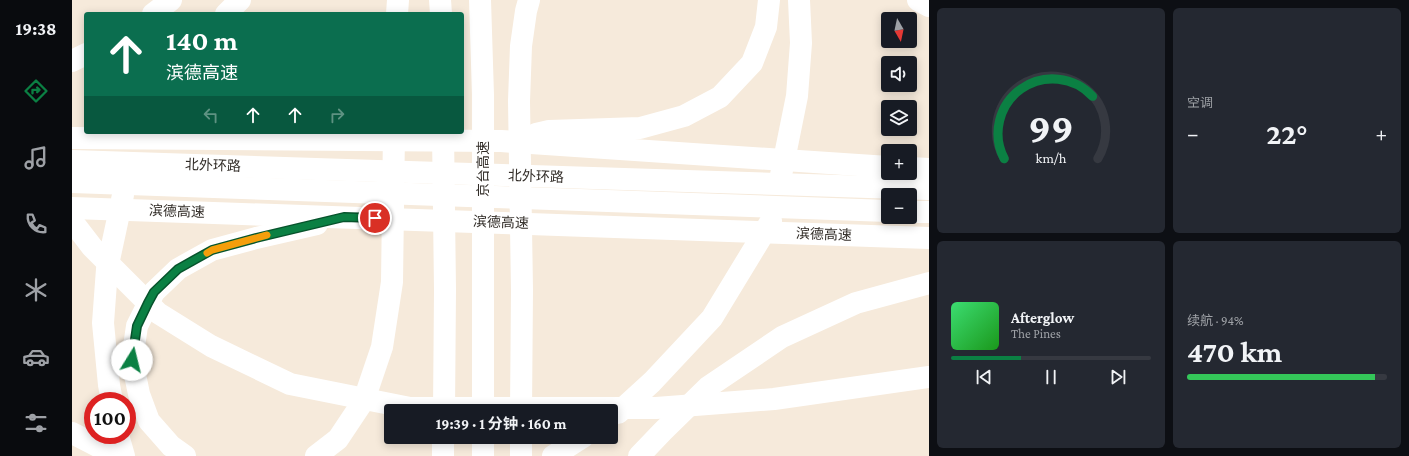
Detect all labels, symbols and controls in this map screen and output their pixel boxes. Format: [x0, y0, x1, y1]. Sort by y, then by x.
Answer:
north arrow [881, 12, 917, 48]
map controls [881, 12, 917, 224]
text: 19:38 [16, 19, 56, 39]
text: 140 m [166, 25, 238, 56]
icon: ahead [100, 28, 152, 80]
button: sound [881, 56, 917, 92]
text: 滨德高速 [166, 63, 238, 83]
icon: directions [22, 77, 50, 105]
text: 空调 [1187, 95, 1213, 110]
button: layers [881, 100, 917, 136]
icon: left [200, 104, 222, 126]
icon: ahead [242, 104, 264, 126]
icon: ahead [284, 104, 306, 126]
icon: right [326, 104, 348, 126]
text: 99 [1028, 104, 1074, 150]
text: 22° [1266, 117, 1308, 150]
text: − [1187, 121, 1199, 146]
text: + [1375, 121, 1387, 146]
street label: 京台高速 [475, 141, 491, 197]
icon: music [22, 144, 50, 172]
button: + [881, 144, 917, 180]
text: km/h [1036, 149, 1067, 165]
street label: 北外环路 [185, 156, 241, 174]
street label: 北外环路 [508, 167, 564, 185]
button: − [881, 188, 917, 224]
pin [358, 201, 392, 235]
street label: 滨德高速 [149, 202, 205, 220]
icon: arrive [364, 207, 386, 229]
icon: phone [22, 210, 50, 238]
street label: 滨德高速 [473, 213, 529, 231]
street label: 滨德高速 [796, 225, 852, 243]
icon: climate [22, 276, 50, 304]
text: Afterglow [1011, 310, 1074, 326]
text: 续航 · 94% [1187, 313, 1244, 328]
text: The Pines [1011, 326, 1061, 341]
text: 470 km [1187, 335, 1282, 368]
position arrow [111, 339, 153, 381]
icon: car [22, 343, 50, 371]
icon: previous [973, 366, 995, 388]
icon: pause [1040, 366, 1062, 388]
icon: next [1107, 366, 1129, 388]
speed limit sign: 100 [84, 392, 136, 444]
icon: filters [22, 409, 50, 437]
text: 19:39 · 1 分钟 · 160 m [436, 416, 566, 432]

